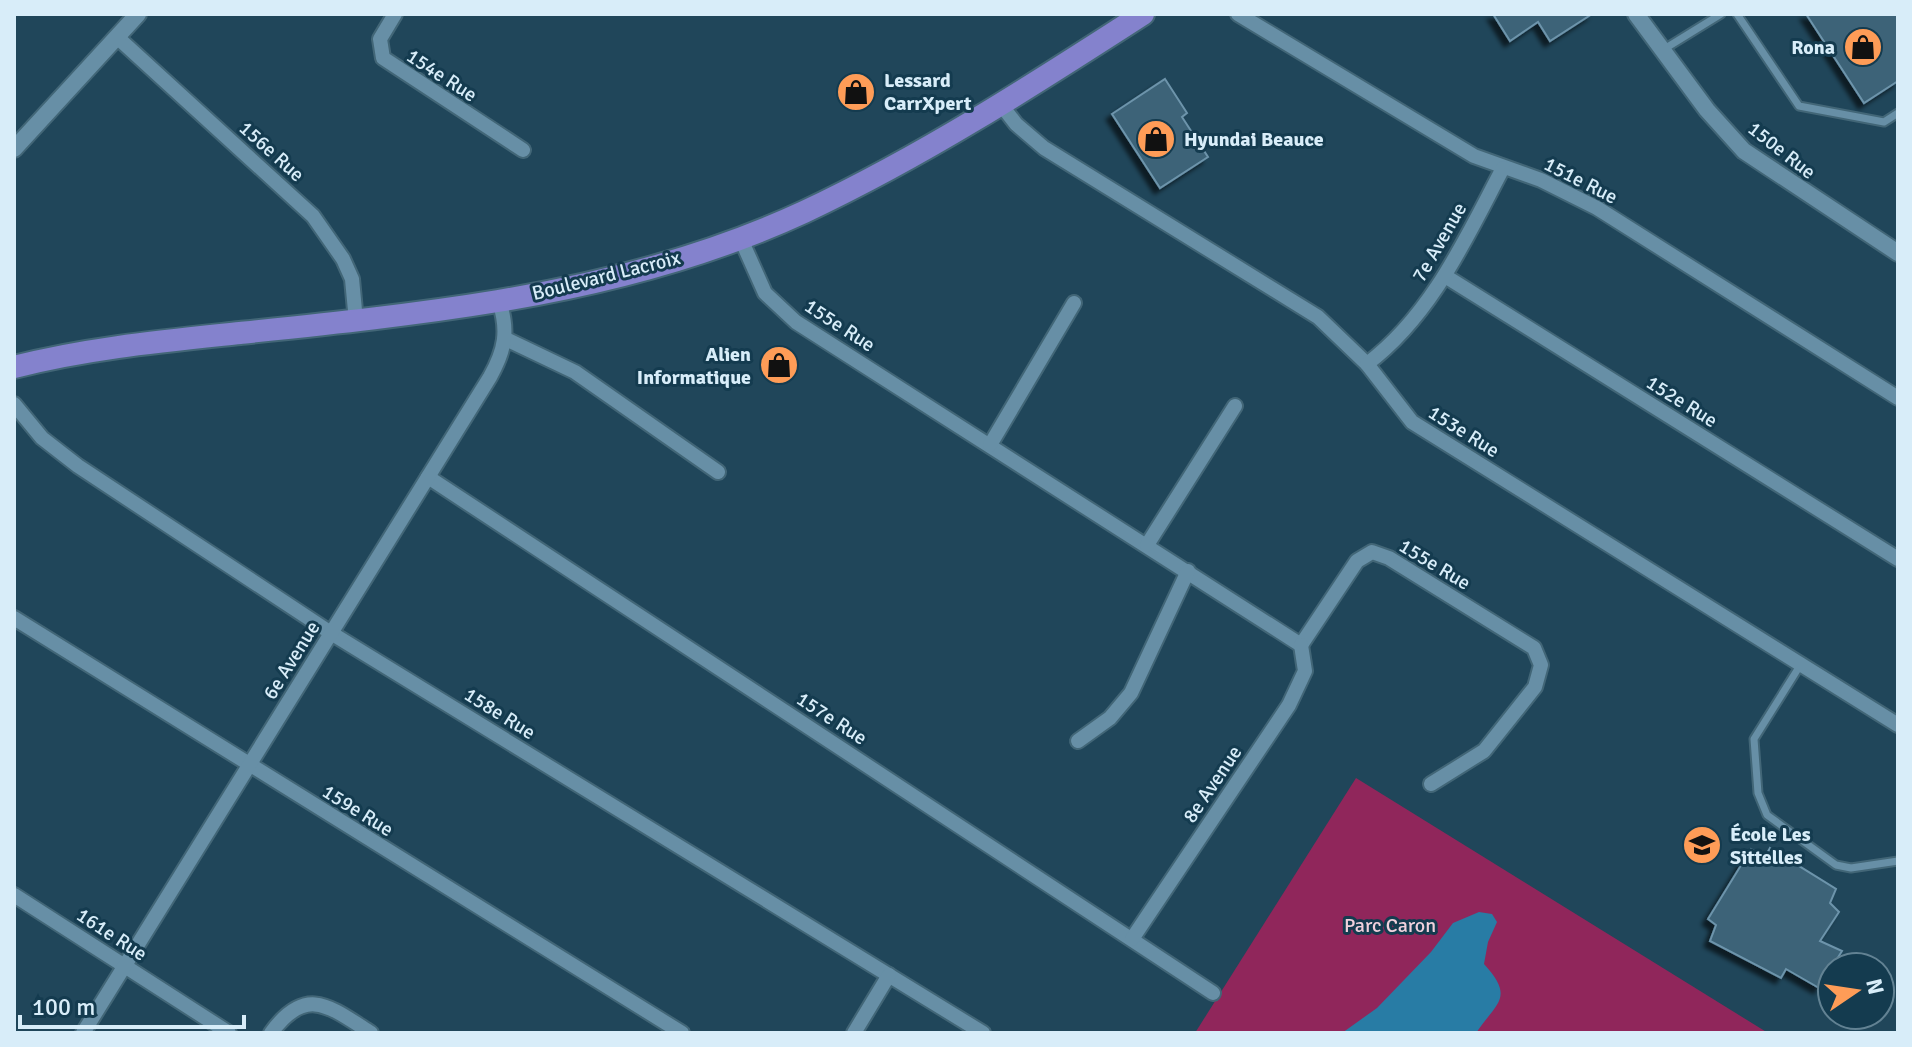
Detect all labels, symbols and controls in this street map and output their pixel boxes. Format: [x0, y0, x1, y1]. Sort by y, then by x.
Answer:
shop icon: Rona [1842, 26, 1884, 68]
place label: Rona [1791, 35, 1835, 60]
street label: 154e Rue [402, 43, 482, 107]
place label: Lessard CarrXpert [884, 68, 972, 116]
shop icon: Lessard CarrXpert [835, 71, 877, 113]
street label: 156e Rue [234, 116, 309, 187]
street label: 150e Rue [1743, 116, 1821, 185]
shop icon: Hyundai Beauce [1135, 118, 1177, 160]
place label: Hyundai Beauce [1184, 127, 1324, 152]
street label: 151e Rue [1540, 151, 1622, 210]
street label: 7e Avenue [1407, 198, 1472, 287]
street label: Boulevard Lacroix [529, 245, 683, 306]
street label: 155e Rue [800, 293, 880, 357]
place label: Alien Informatique [637, 342, 751, 390]
shop icon: Alien Informatique [758, 344, 800, 386]
street label: 152e Rue [1641, 370, 1722, 433]
street label: 153e Rue [1423, 400, 1504, 463]
street label: 155e Rue [1394, 533, 1475, 596]
street label: 6e Avenue [258, 616, 325, 704]
street label: 158e Rue [459, 682, 540, 745]
street label: 157e Rue [792, 686, 872, 750]
street label: 8e Avenue [1178, 741, 1247, 828]
street label: 159e Rue [317, 779, 398, 842]
place label: École Les Sittelles [1730, 822, 1811, 870]
school or university icon: École Les Sittelles [1681, 824, 1723, 866]
street label: 161e Rue [72, 902, 152, 966]
park label: Parc Caron [1344, 913, 1436, 938]
north arrow [1816, 951, 1896, 1031]
text: N [1860, 976, 1890, 997]
scale bar [20, 979, 244, 1029]
text: 100 m [32, 992, 95, 1022]

